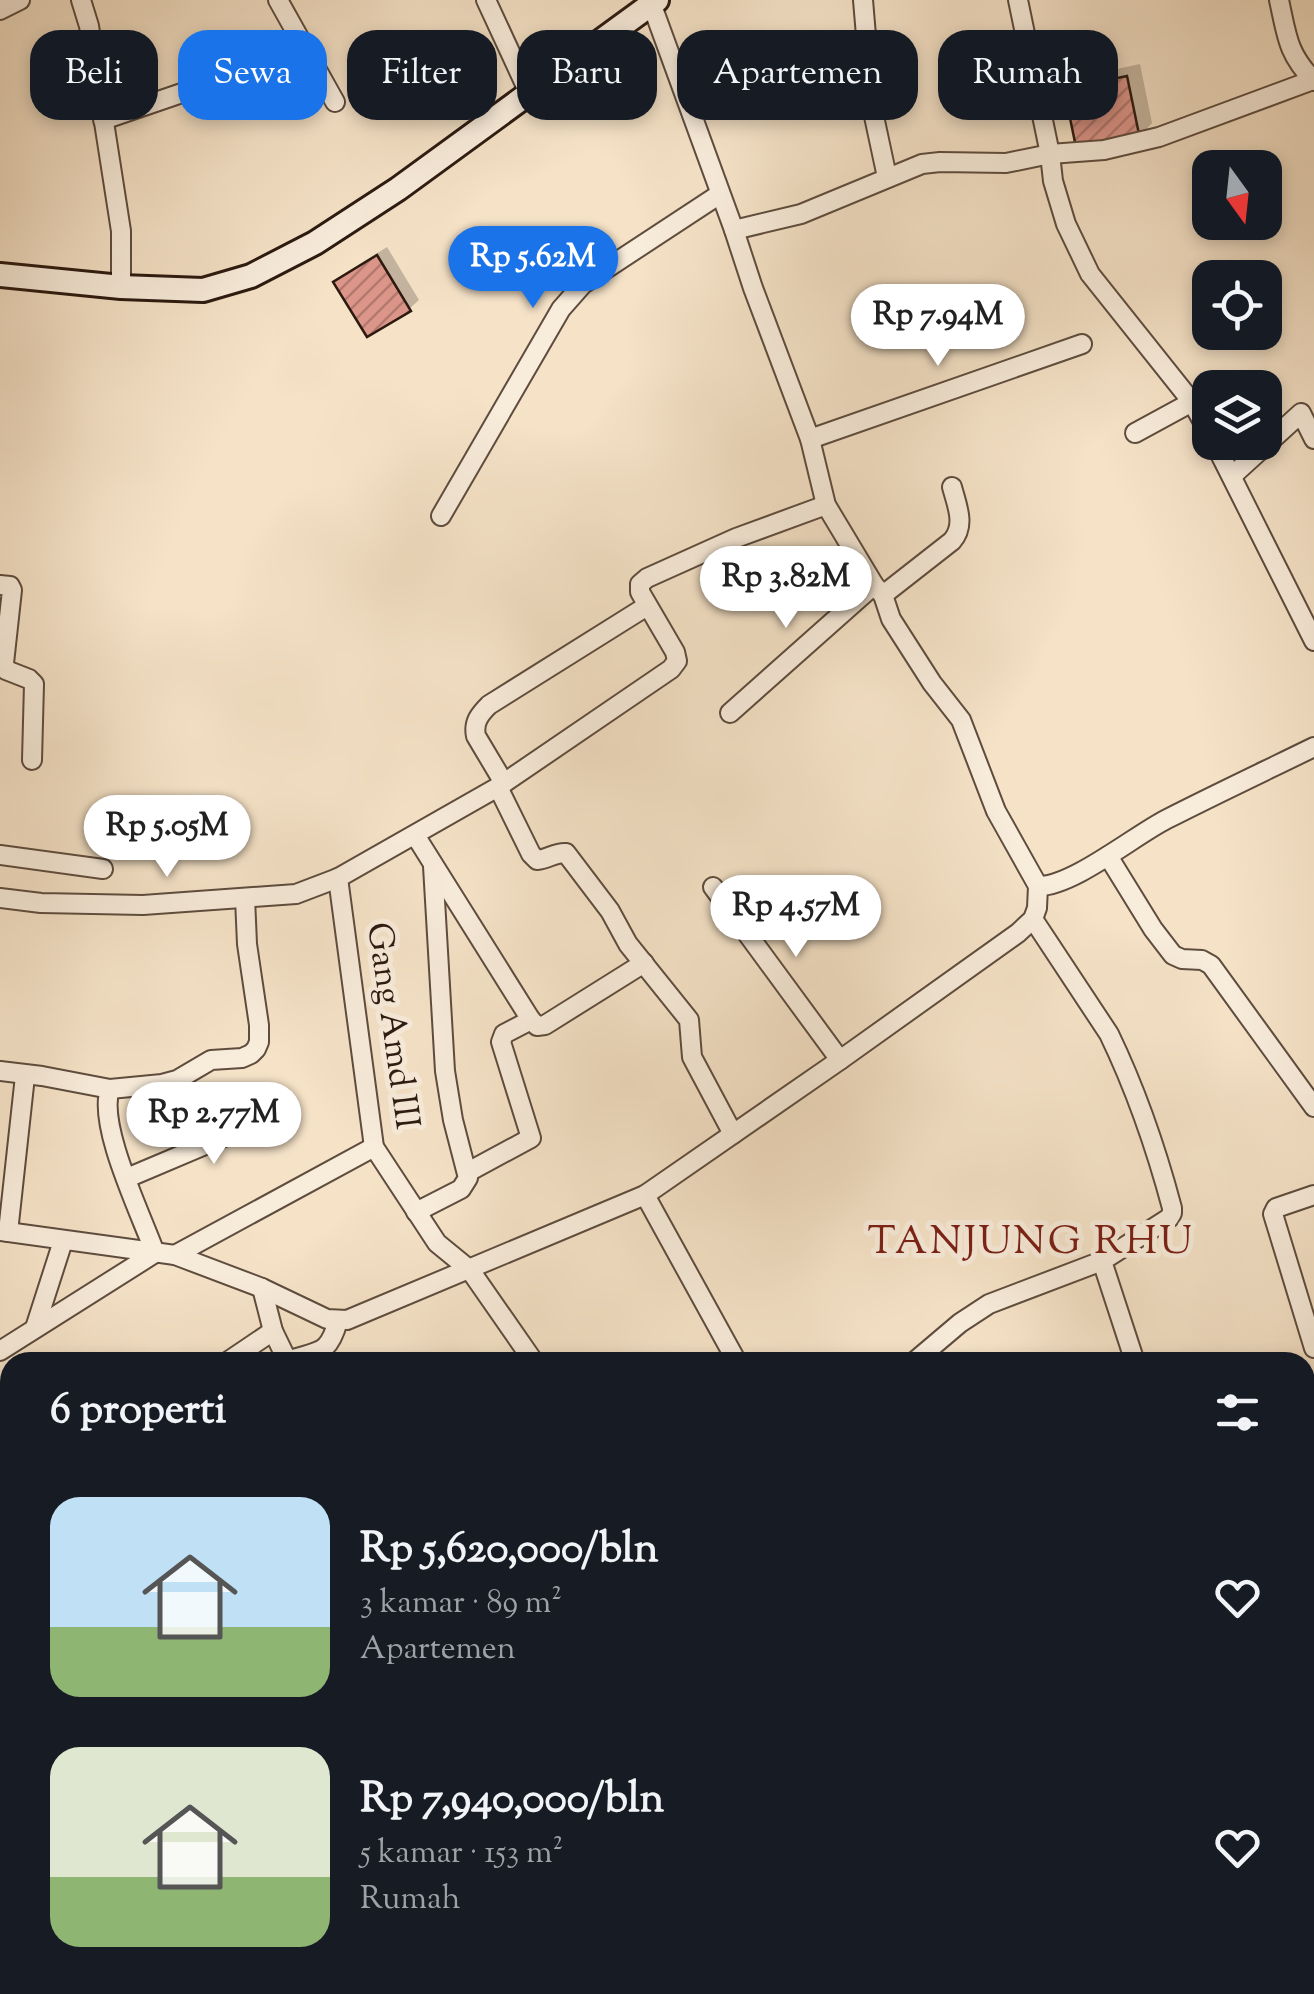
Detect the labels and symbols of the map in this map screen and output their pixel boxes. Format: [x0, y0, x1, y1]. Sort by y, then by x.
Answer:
north arrow [1192, 150, 1282, 240]
pin: Rp 5.62M [430, 226, 636, 311]
pin: Rp 7.94M [835, 284, 1041, 369]
pin: Rp 3.82M [683, 546, 889, 631]
pin: Rp 5.05M [64, 795, 270, 880]
pin: Rp 4.57M [693, 875, 899, 960]
street label: Gang Amd III [351, 919, 431, 1133]
pin: Rp 2.77M [111, 1082, 317, 1167]
district label: TANJUNG RHU [868, 1215, 1194, 1272]

